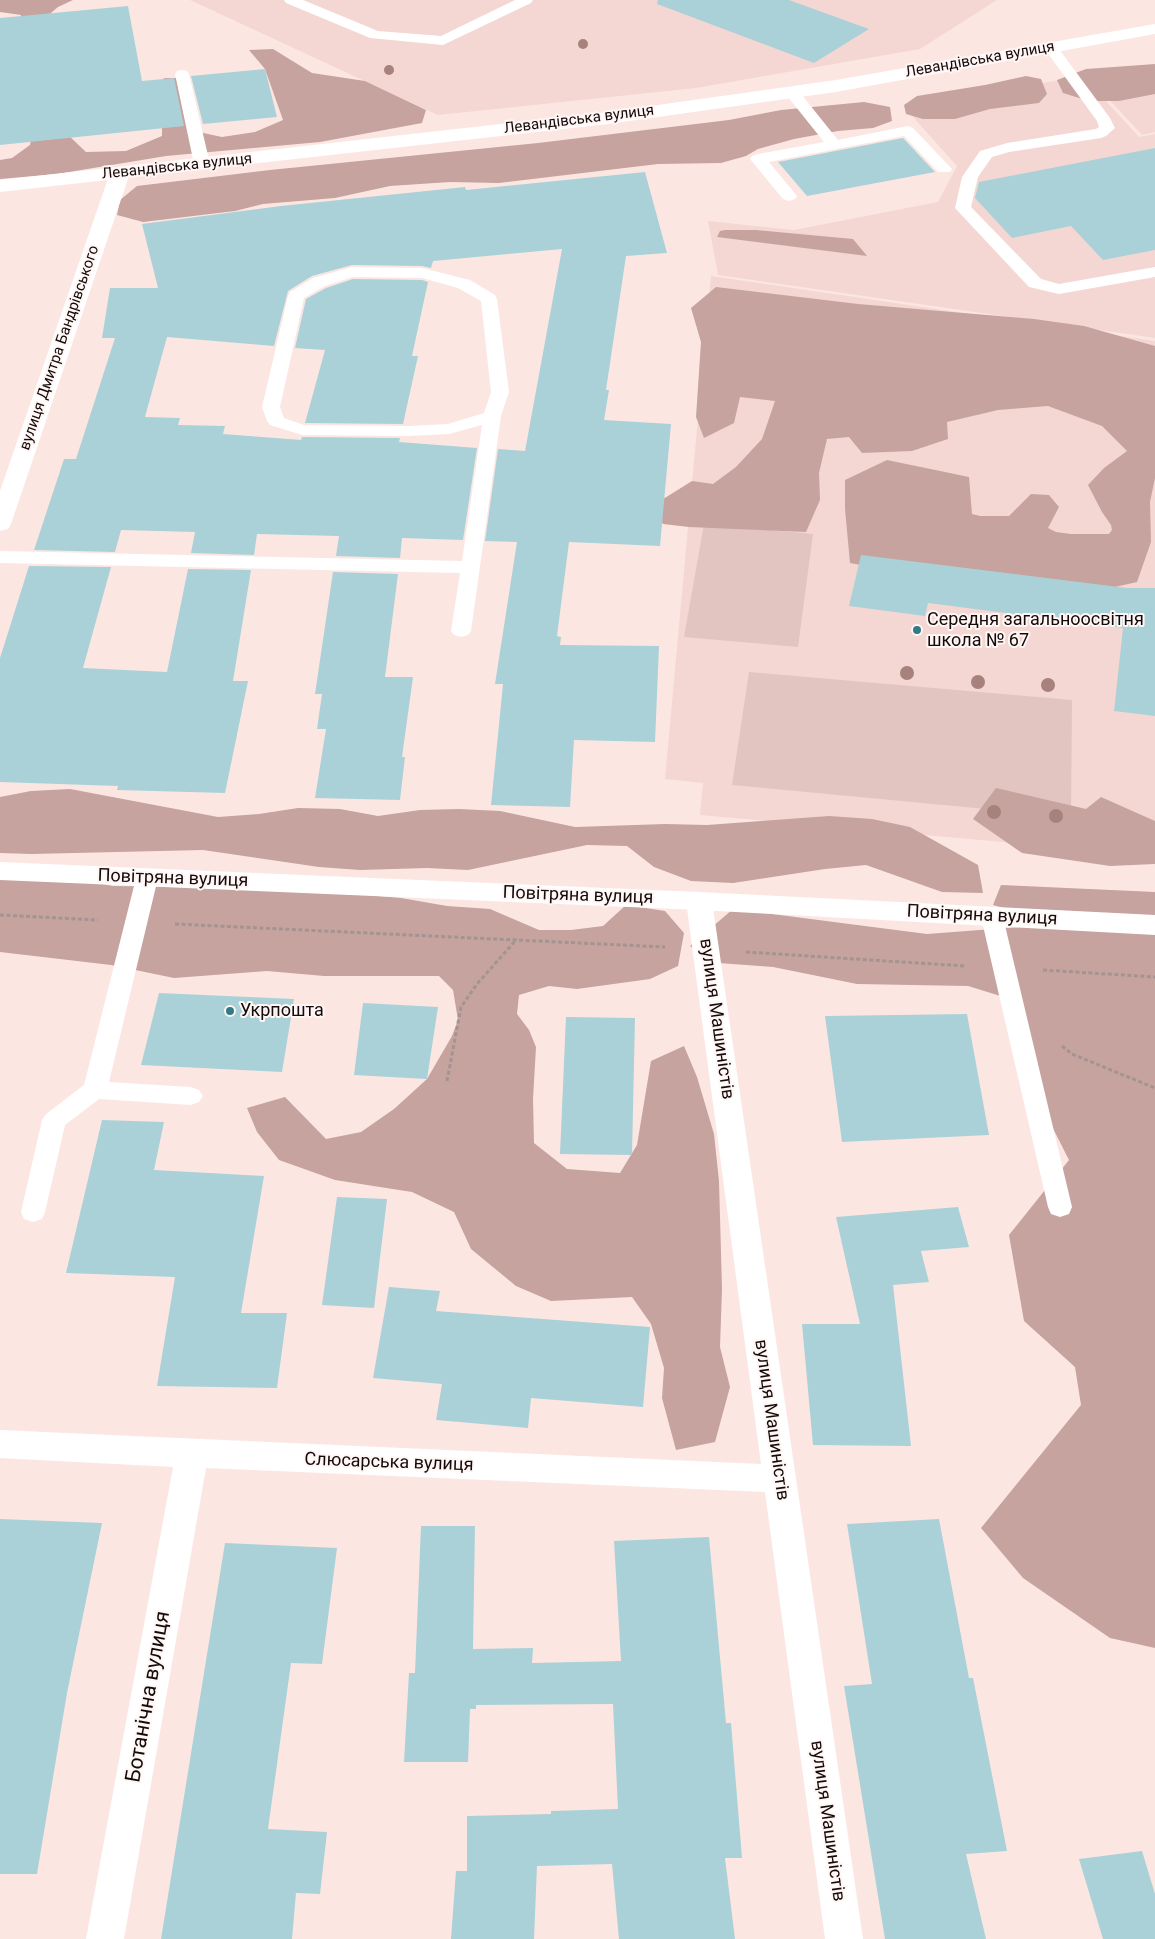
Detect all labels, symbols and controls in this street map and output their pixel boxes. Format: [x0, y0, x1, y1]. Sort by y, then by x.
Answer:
street label: Левандівська вулиця [904, 38, 1056, 82]
street label: Левандівська вулиця [503, 102, 655, 138]
street label: Левандівська вулиця [101, 150, 253, 184]
street label: вулиця Дмитра Бандрівського [16, 243, 104, 453]
place label: Середня загальноосвітня школа № 67 [927, 609, 1144, 652]
marker: Середня загальноосвітня школа № 67 [911, 624, 923, 636]
street label: Повітряна вулиця [97, 866, 249, 892]
street label: Повітряна вулиця [502, 883, 654, 909]
street label: Повітряна вулиця [906, 901, 1058, 931]
street label: вулиця Машиністів [694, 937, 738, 1101]
place label: Укрпошта [240, 1000, 324, 1022]
marker: Укрпошта [224, 1005, 236, 1017]
street label: вулиця Машиністів [749, 1338, 793, 1502]
street label: Слюсарська вулиця [304, 1449, 474, 1477]
street label: Ботанічна вулиця [122, 1609, 176, 1785]
street label: вулиця Машиністів [805, 1739, 849, 1903]

